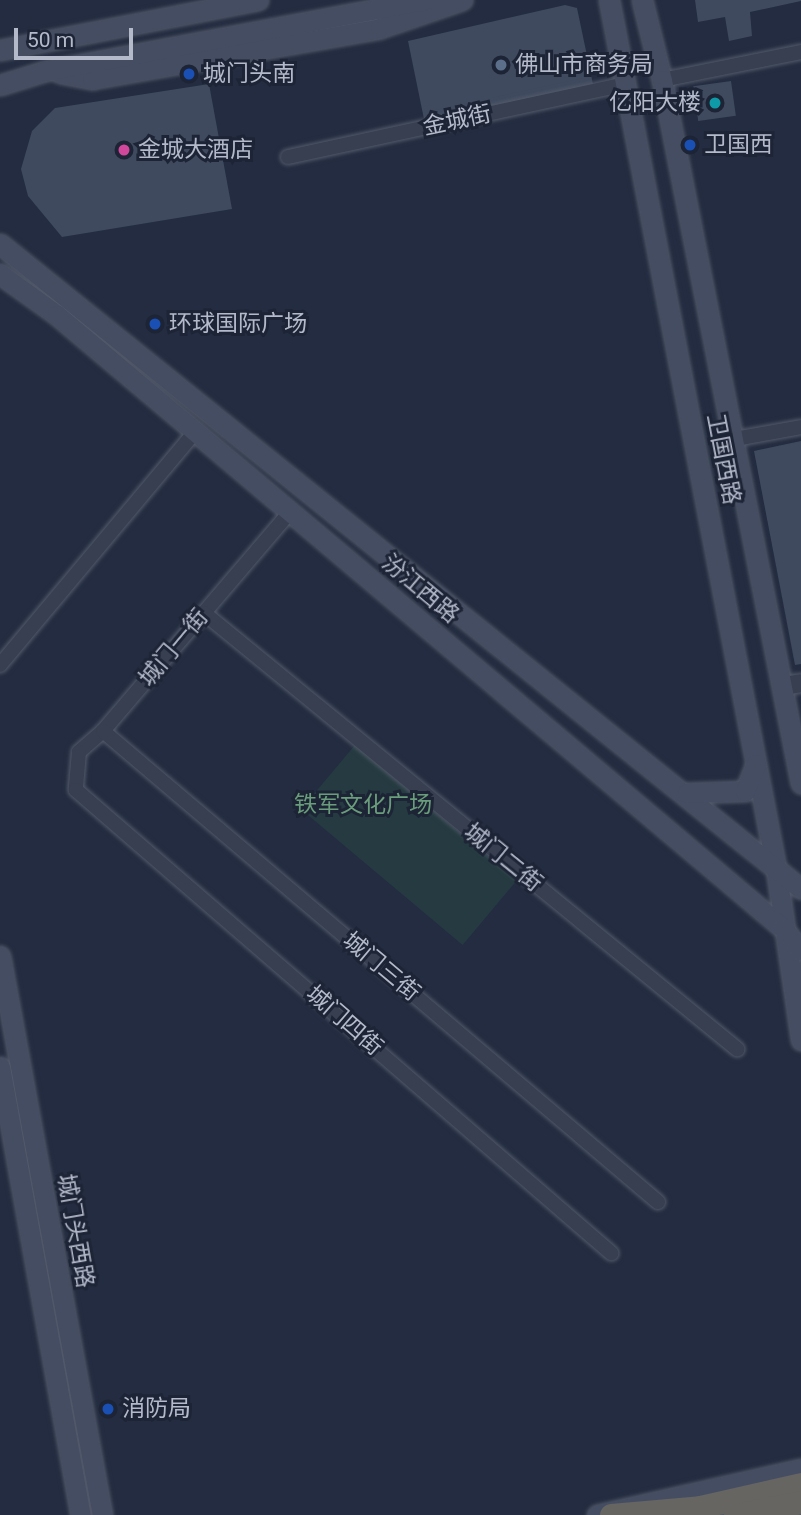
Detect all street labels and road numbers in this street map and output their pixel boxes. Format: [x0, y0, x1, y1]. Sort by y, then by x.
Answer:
street label: 金城街 [420, 100, 494, 142]
street label: 卫国西路 [701, 411, 745, 507]
street label: 汾江西路 [376, 549, 464, 629]
street label: 城门一街 [134, 604, 214, 692]
street label: 城门二街 [459, 818, 547, 898]
street label: 城门三街 [337, 927, 425, 1007]
street label: 城门四街 [300, 980, 388, 1062]
street label: 城门头西路 [51, 1172, 99, 1290]

